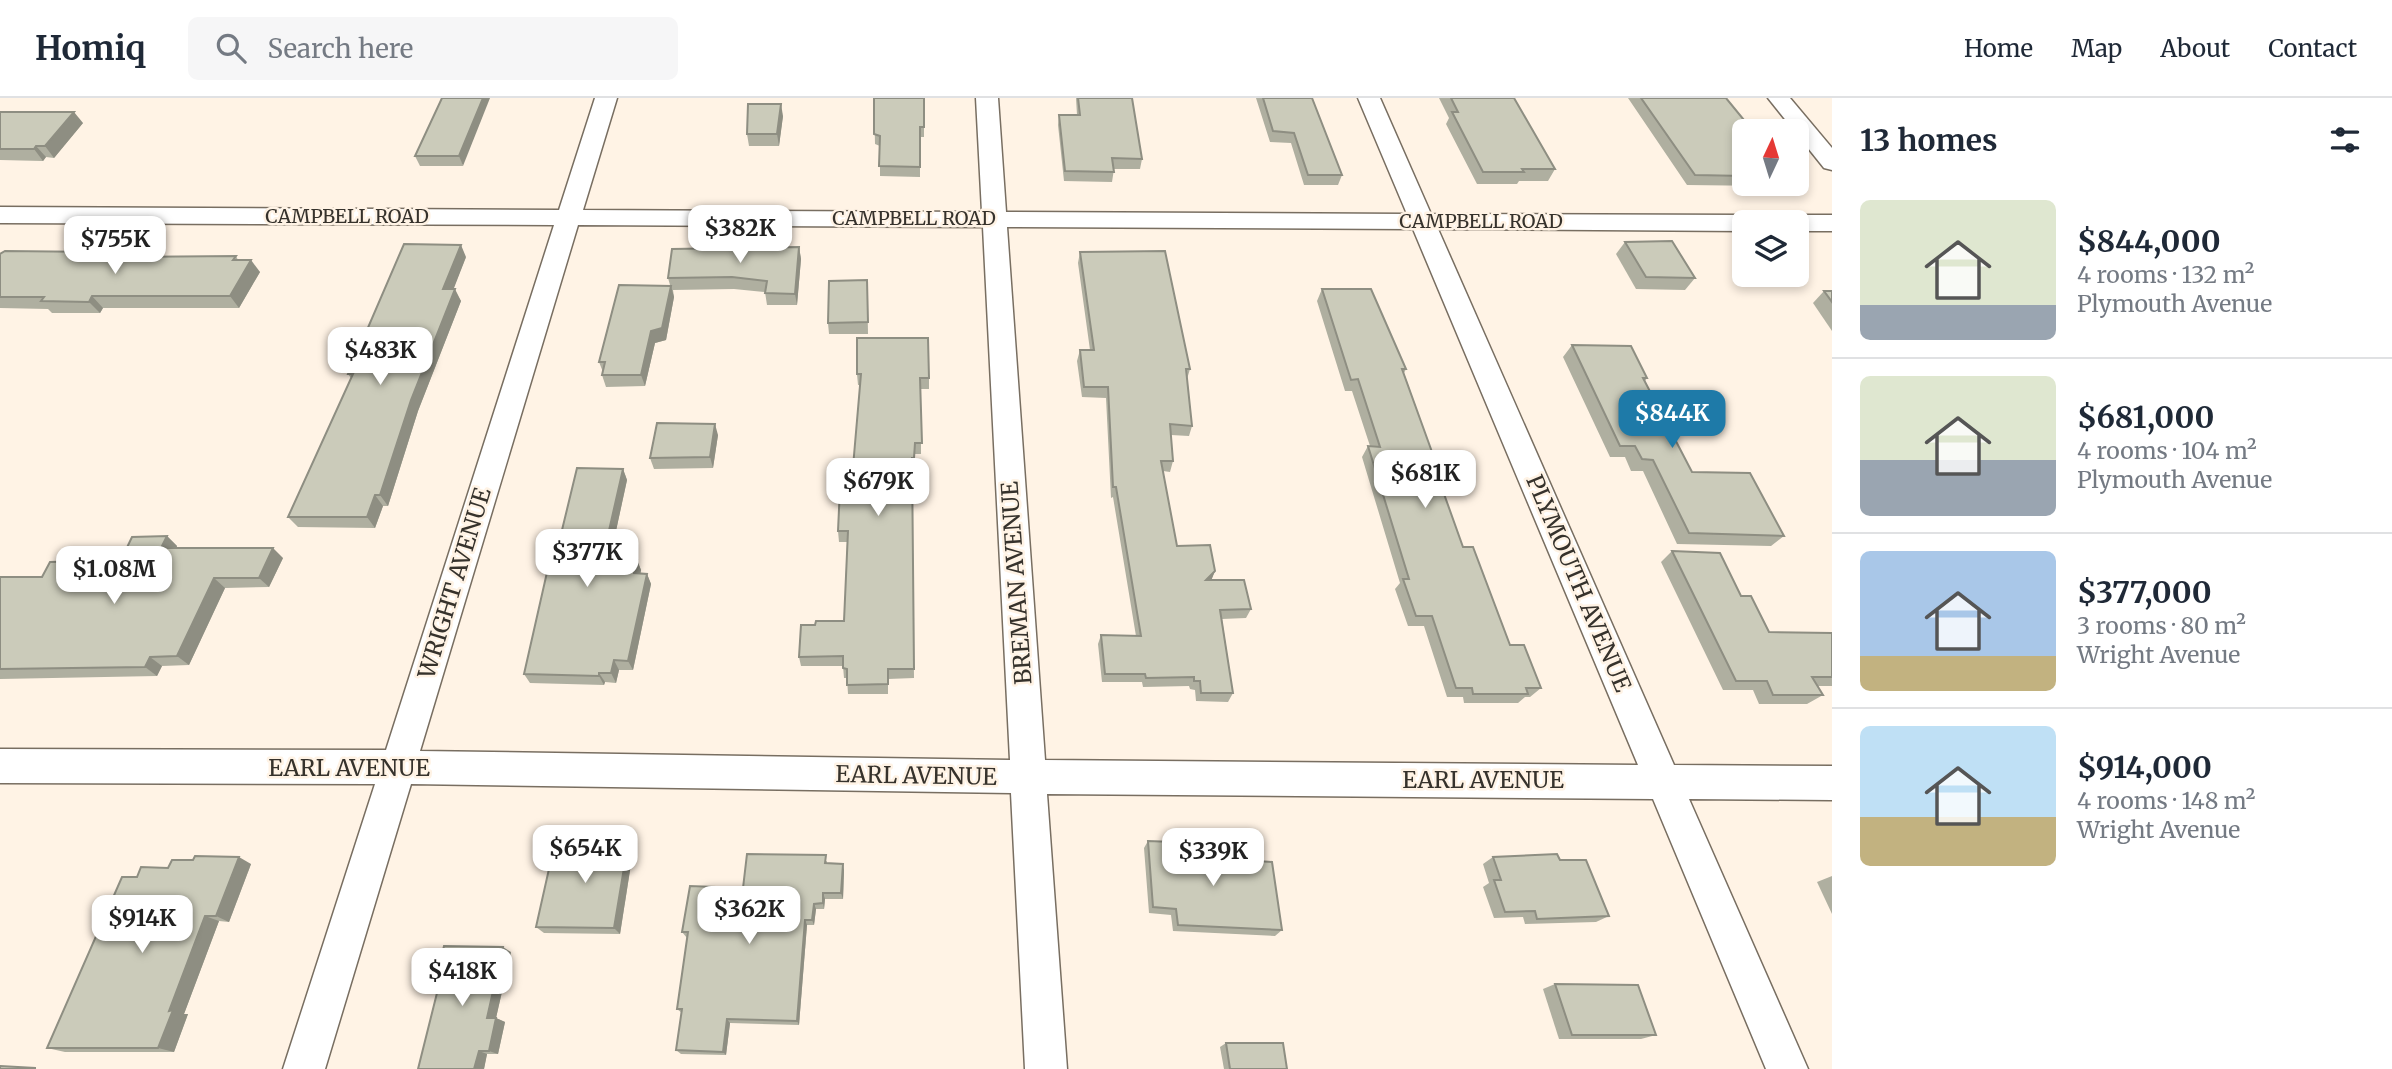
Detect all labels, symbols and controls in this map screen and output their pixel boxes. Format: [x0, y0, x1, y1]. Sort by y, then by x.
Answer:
search box [188, 17, 678, 80]
text: Homiq [35, 28, 146, 69]
icon: search [212, 29, 250, 67]
text: Search here [268, 32, 413, 65]
text: Home [1964, 33, 2033, 64]
text: Map [2071, 33, 2122, 64]
text: About [2160, 33, 2230, 64]
text: Contact [2268, 33, 2357, 64]
north arrow [1732, 119, 1810, 196]
map controls [1732, 119, 1809, 287]
text: 13 homes [1860, 121, 1998, 159]
icon: filters [2326, 121, 2364, 159]
street label: CAMPBELL ROAD [265, 204, 429, 228]
pin: $382K [691, 206, 789, 265]
street label: CAMPBELL ROAD [832, 206, 996, 230]
street label: CAMPBELL ROAD [1399, 209, 1563, 233]
button: layers [1732, 210, 1809, 287]
text: $382K [704, 213, 776, 242]
pin: $755K [66, 216, 164, 276]
text: $844,000 [2077, 222, 2221, 260]
text: $755K [80, 224, 150, 253]
icon: home [1916, 228, 2000, 312]
text: 4 rooms · 132 m² [2077, 260, 2254, 289]
text: Plymouth Avenue [2077, 289, 2272, 318]
pin: $483K [331, 328, 429, 387]
text: $483K [344, 335, 416, 364]
pin: $844K [1623, 390, 1721, 450]
text: $844K [1634, 398, 1710, 427]
text: $681,000 [2077, 398, 2214, 436]
icon: home [1916, 404, 2000, 488]
text: 4 rooms · 104 m² [2077, 436, 2257, 465]
pin: $681K [1376, 450, 1474, 510]
pin: $679K [829, 458, 927, 518]
text: $681K [1390, 458, 1460, 487]
text: Plymouth Avenue [2077, 465, 2272, 494]
text: $679K [842, 466, 914, 495]
street label: PLYMOUTH AVENUE [1520, 470, 1638, 696]
street label: BREMAN AVENUE [994, 480, 1038, 685]
street label: WRIGHT AVENUE [411, 484, 497, 683]
pin: $377K [538, 530, 636, 589]
text: $377K [551, 537, 623, 566]
pin: $1.08M [57, 546, 171, 606]
text: $1.08M [72, 554, 156, 583]
text: $377,000 [2077, 573, 2212, 611]
icon: home [1916, 579, 2000, 663]
text: 3 rooms · 80 m² [2077, 611, 2246, 640]
text: Wright Avenue [2077, 640, 2240, 669]
text: $914,000 [2077, 748, 2212, 786]
street label: EARL AVENUE [268, 753, 430, 782]
icon: home [1916, 754, 2000, 838]
street label: EARL AVENUE [835, 759, 997, 791]
street label: EARL AVENUE [1402, 765, 1564, 794]
text: 4 rooms · 148 m² [2077, 786, 2255, 815]
text: Wright Avenue [2077, 815, 2240, 844]
pin: $654K [536, 826, 634, 885]
pin: $339K [1164, 828, 1262, 888]
text: $654K [549, 833, 621, 862]
text: $339K [1178, 836, 1248, 865]
pin: $362K [700, 886, 798, 946]
text: $362K [713, 894, 785, 923]
pin: $914K [93, 896, 191, 955]
text: $914K [108, 903, 176, 932]
pin: $418K [413, 948, 511, 1008]
text: $418K [427, 956, 497, 985]

